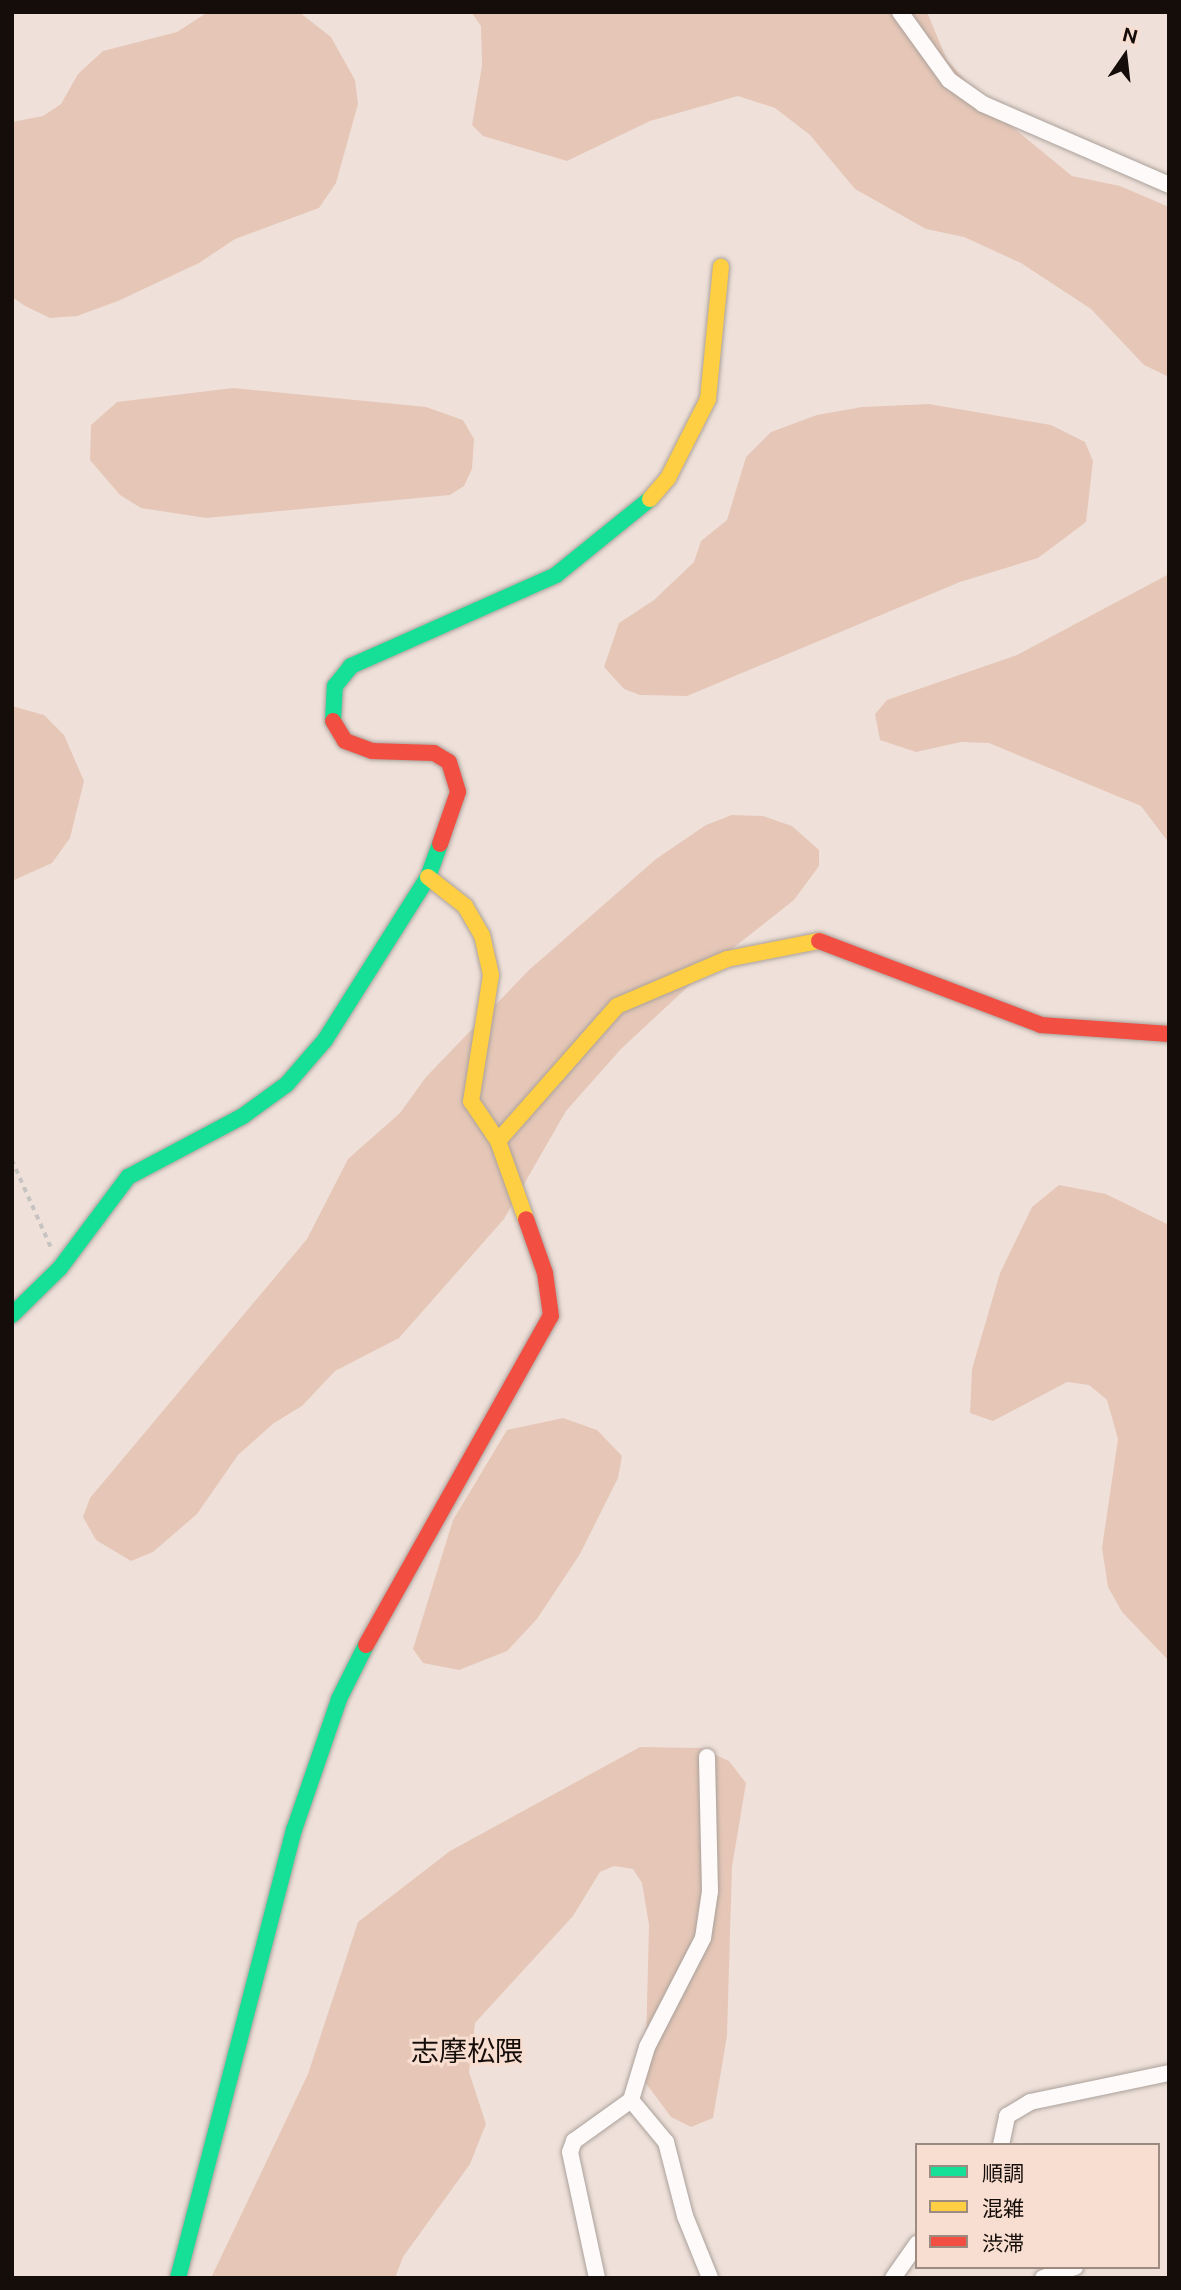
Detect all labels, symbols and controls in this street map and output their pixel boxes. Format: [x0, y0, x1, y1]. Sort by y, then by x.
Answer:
north arrow [1090, 21, 1160, 91]
text: N [1120, 23, 1140, 48]
district label: 志摩松隈 [411, 2034, 523, 2068]
legend [915, 2143, 1160, 2269]
text: 順調 [982, 2161, 1024, 2186]
text: 混雑 [982, 2196, 1024, 2221]
text: 渋滞 [982, 2231, 1024, 2256]

